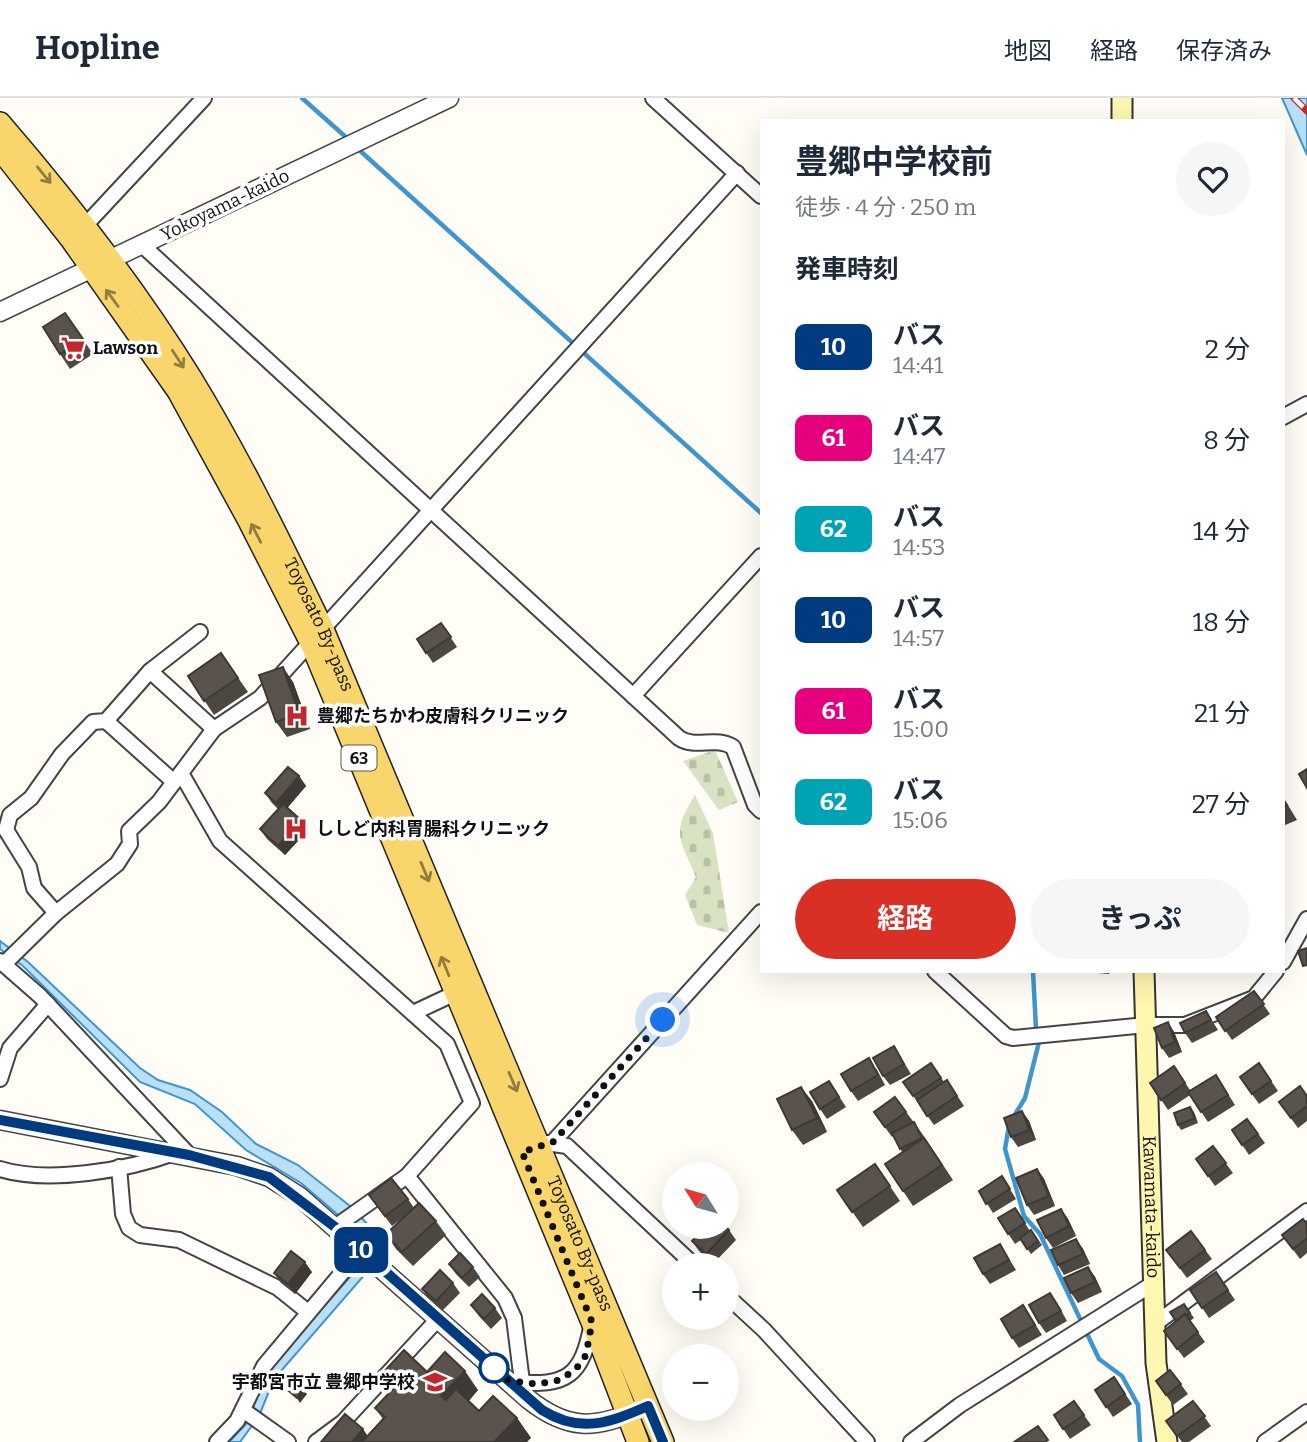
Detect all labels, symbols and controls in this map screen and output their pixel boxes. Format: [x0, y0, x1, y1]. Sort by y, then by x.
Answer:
text: Hopline [35, 28, 160, 68]
text: 地図 [1004, 37, 1052, 65]
text: 経路 [1090, 37, 1138, 65]
text: 保存済み [1176, 37, 1272, 65]
text: 豊郷中学校前 [795, 142, 993, 182]
button: heart [1176, 142, 1250, 216]
street label: Yokoyama-kaido [157, 164, 293, 246]
one-way arrow [37, 166, 52, 184]
text: 徒歩 · 4 分 · 250 m [795, 193, 976, 221]
text: 発車時刻 [795, 254, 899, 285]
one-way arrow [104, 289, 119, 308]
text: バス [893, 320, 945, 351]
text: 10 [821, 333, 846, 361]
supermarket icon: Lawson [59, 334, 87, 362]
text: 2 分 [1205, 334, 1250, 365]
place label: Lawson [93, 337, 158, 359]
one-way arrow [172, 348, 186, 368]
text: 14:41 [893, 351, 943, 379]
text: バス [893, 411, 945, 442]
text: 61 [821, 424, 846, 452]
text: 8 分 [1203, 425, 1250, 456]
text: 14:47 [893, 442, 945, 470]
text: バス [893, 502, 945, 533]
text: 62 [820, 515, 847, 543]
text: 14 分 [1193, 516, 1250, 547]
one-way arrow [248, 523, 262, 544]
text: 14:53 [893, 533, 945, 561]
street label: Toyosato By-pass [279, 554, 359, 695]
text: バス [893, 593, 945, 624]
text: 10 [821, 606, 846, 634]
text: 18 分 [1193, 607, 1250, 638]
text: 14:57 [893, 624, 944, 652]
text: バス [893, 684, 945, 715]
text: 61 [821, 697, 846, 725]
text: 21 分 [1194, 698, 1250, 729]
hospital icon: 豊郷たちかわ皮膚科クリニック [283, 702, 311, 730]
place label: 豊郷たちかわ皮膚科クリニック [317, 705, 569, 727]
text: 15:00 [893, 715, 949, 743]
road number: 63 [342, 746, 376, 771]
text: バス [893, 775, 945, 806]
text: 62 [820, 788, 847, 816]
text: 27 分 [1192, 789, 1250, 820]
text: 15:06 [893, 806, 948, 834]
hospital icon: ししど内科胃腸科クリニック [282, 815, 310, 843]
place label: ししど内科胃腸科クリニック [316, 818, 550, 840]
one-way arrow [420, 861, 433, 883]
button: 経路 [795, 879, 1016, 959]
button: きっぷ [1030, 879, 1250, 959]
one-way arrow [438, 956, 451, 977]
your location [645, 1002, 680, 1037]
one-way arrow [507, 1071, 520, 1092]
street label: Kawamata-kaido [1138, 1135, 1164, 1279]
north arrow [662, 1162, 738, 1239]
map controls [662, 1162, 739, 1421]
street label: Toyosato By-pass [542, 1173, 618, 1315]
line badge: 10 [330, 1227, 392, 1273]
text: 10 [348, 1236, 374, 1264]
button: + [662, 1253, 739, 1330]
button: − [662, 1344, 739, 1421]
unlabelled marker [479, 1353, 509, 1383]
school or university icon: 宇都宮市立 豊郷中学校 [421, 1368, 449, 1396]
place label: 宇都宮市立 豊郷中学校 [232, 1371, 415, 1393]

